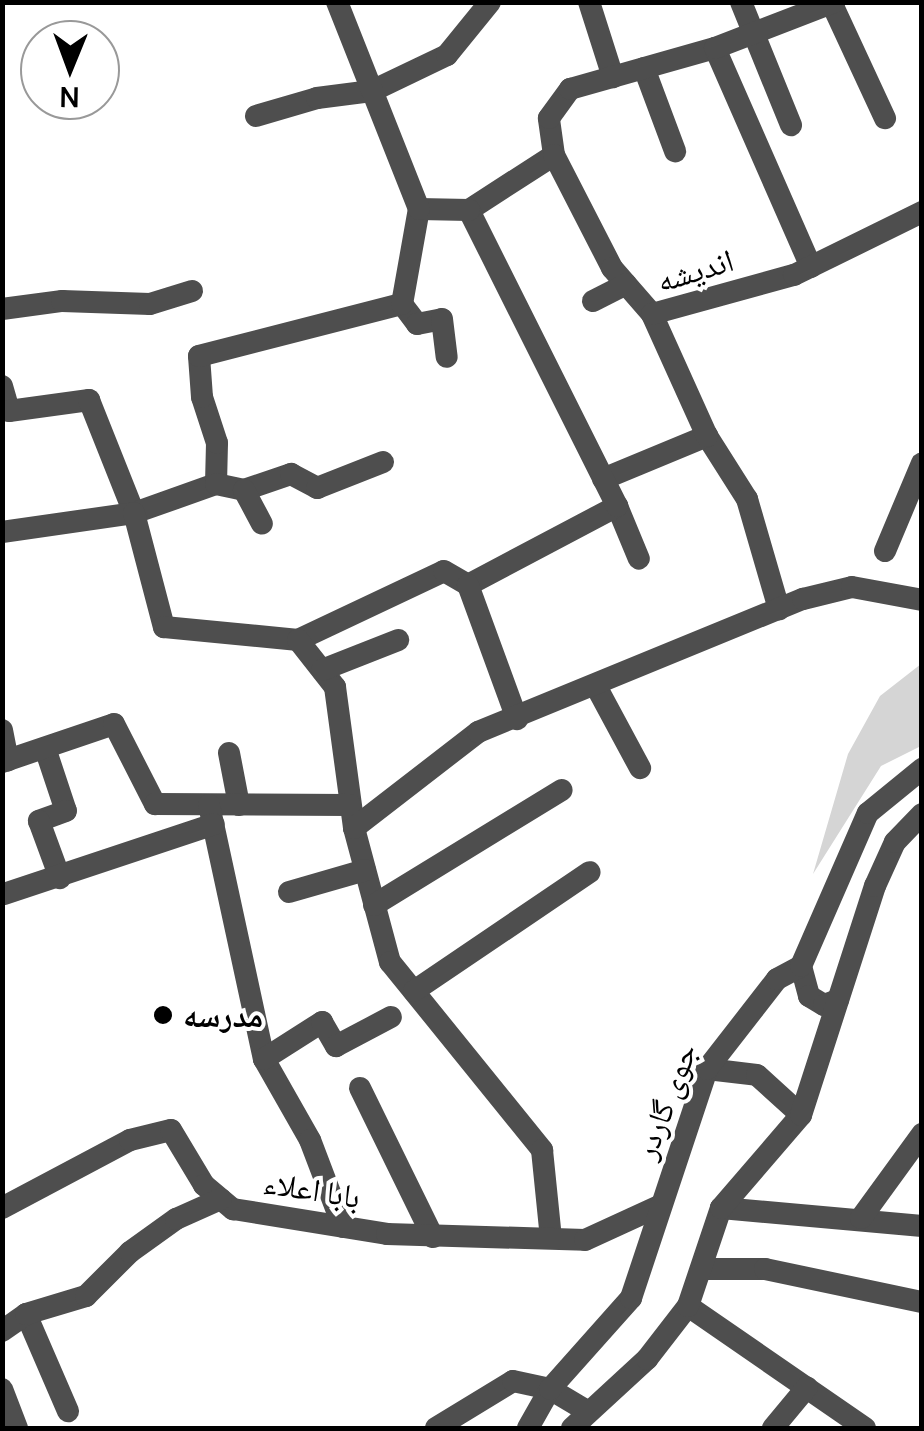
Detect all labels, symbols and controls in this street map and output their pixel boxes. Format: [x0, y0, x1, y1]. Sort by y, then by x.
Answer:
north arrow [20, 20, 120, 120]
text: N [59, 79, 80, 117]
street label: اندیشه [652, 240, 738, 300]
place label: مدرسه [183, 996, 263, 1034]
marker: مدرسه [152, 1004, 174, 1026]
street label: جوی گاردر [625, 1038, 705, 1164]
street label: بابا اعلاء [261, 1162, 363, 1216]

